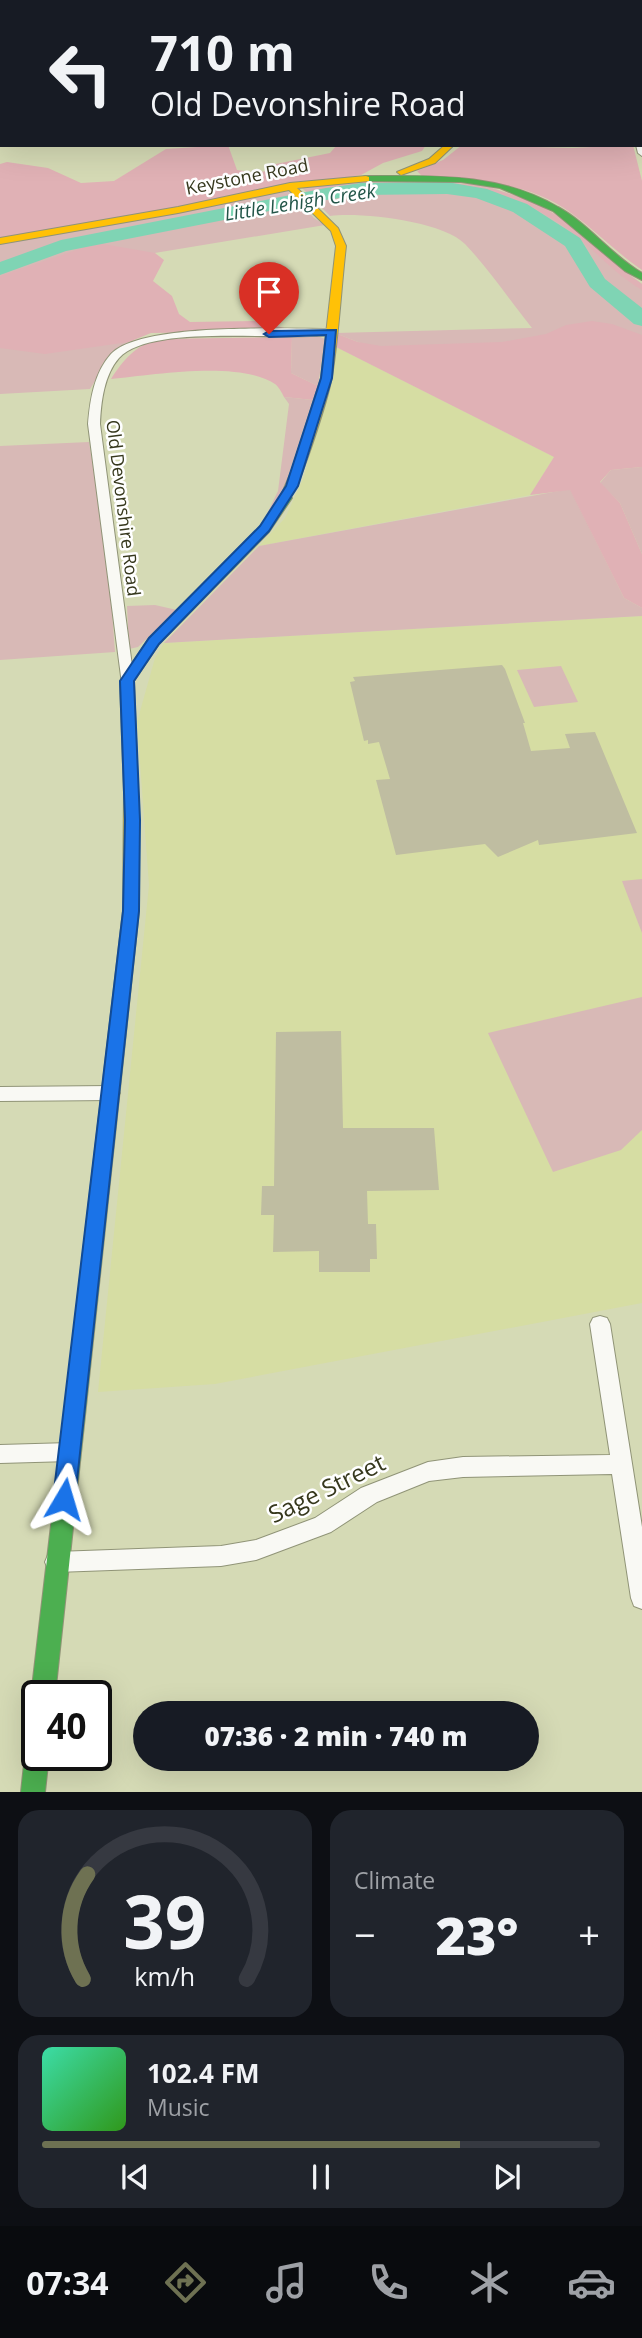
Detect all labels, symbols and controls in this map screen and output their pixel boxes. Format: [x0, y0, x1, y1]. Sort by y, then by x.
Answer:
text: 710 m [150, 19, 295, 85]
icon: left [35, 28, 126, 119]
text: Old Devonshire Road [150, 82, 466, 125]
street label: Keystone Road [183, 152, 310, 200]
water label: Little Lehigh Creek [223, 177, 378, 227]
pin [239, 262, 299, 334]
icon: arrive [250, 273, 288, 311]
street label: Old Devonshire Road [101, 418, 147, 597]
street label: Sage Street [262, 1445, 390, 1530]
position arrow [27, 1462, 101, 1536]
speed limit sign: 40 [21, 1680, 112, 1771]
text: 07:36 · 2 min · 740 m [205, 1718, 467, 1754]
text: Climate [354, 1864, 435, 1896]
text: 39 [123, 1872, 207, 1971]
text: 23° [436, 1899, 518, 1970]
text: − [354, 1908, 376, 1960]
text: + [578, 1908, 600, 1960]
text: km/h [135, 1959, 195, 1993]
text: 102.4 FM [147, 2055, 259, 2091]
text: Music [147, 2091, 210, 2123]
icon: previous [116, 2158, 154, 2196]
icon: pause [302, 2158, 340, 2196]
icon: next [488, 2158, 526, 2196]
icon: directions [161, 2258, 210, 2307]
icon: music [262, 2258, 311, 2307]
icon: phone [364, 2258, 413, 2307]
icon: climate [465, 2258, 514, 2307]
icon: car [567, 2258, 616, 2307]
text: 07:34 [26, 2261, 109, 2304]

